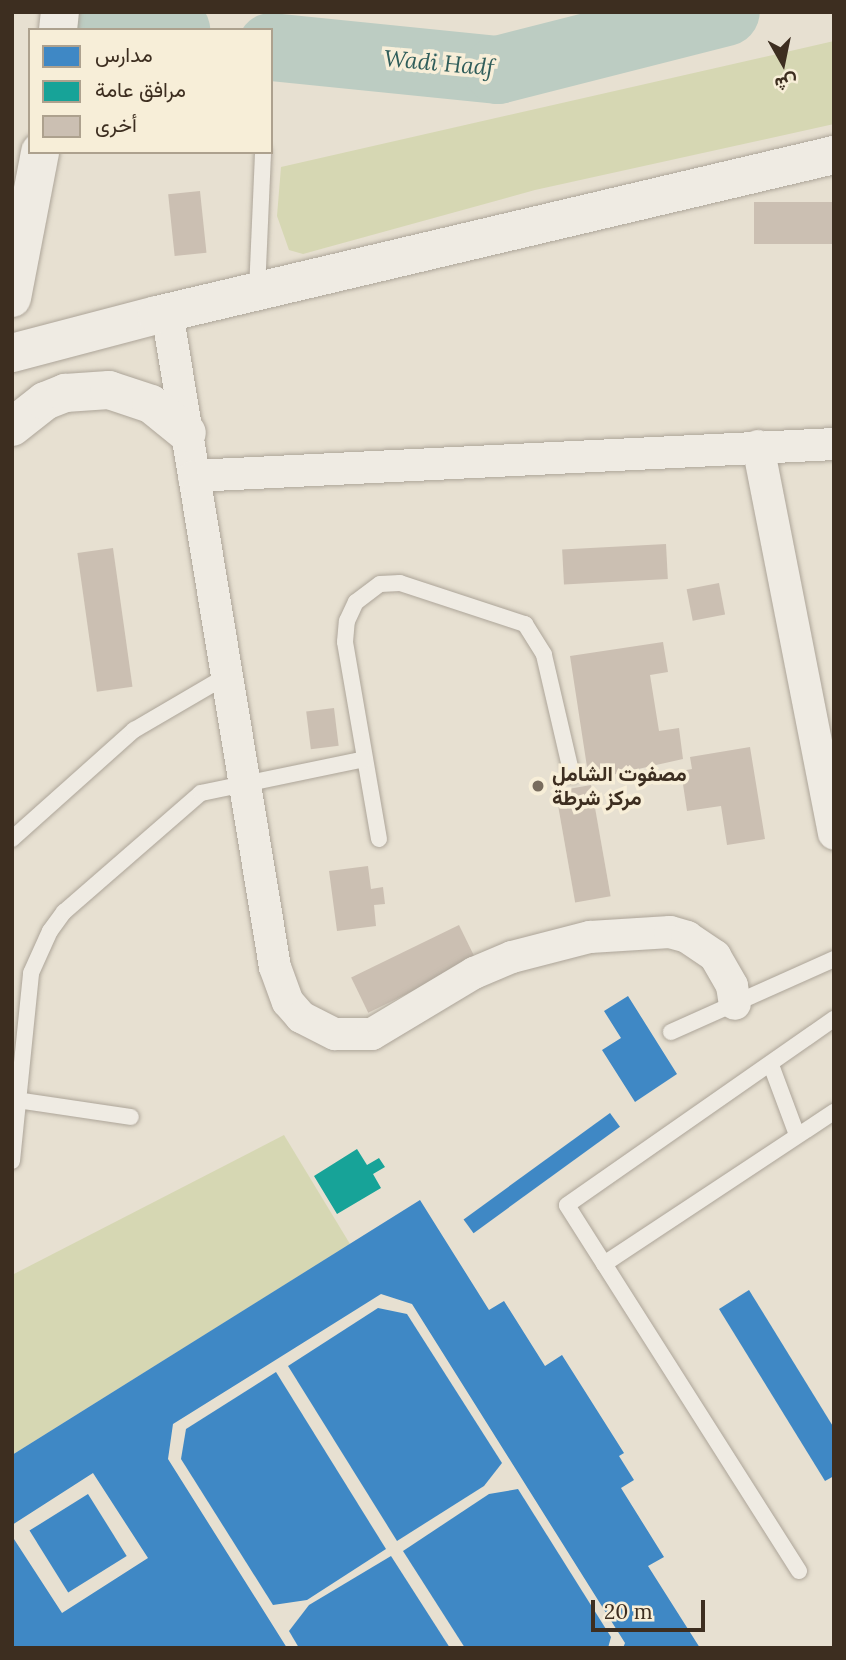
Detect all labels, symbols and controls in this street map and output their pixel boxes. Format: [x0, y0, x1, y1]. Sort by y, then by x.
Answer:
legend [28, 28, 273, 154]
north arrow [748, 28, 818, 98]
text: مدارس [95, 41, 153, 68]
water label: Wadi Hadf [383, 44, 495, 82]
text: ش [773, 70, 799, 97]
text: مرافق عامة [95, 76, 186, 103]
text: أخرى [95, 111, 137, 138]
place label: مصفوت الشامل مركز شرطة [552, 761, 687, 811]
marker: مصفوت الشامل مركز شرطة [530, 778, 546, 794]
scale bar [594, 1586, 708, 1630]
text: 20 m [604, 1598, 653, 1625]

